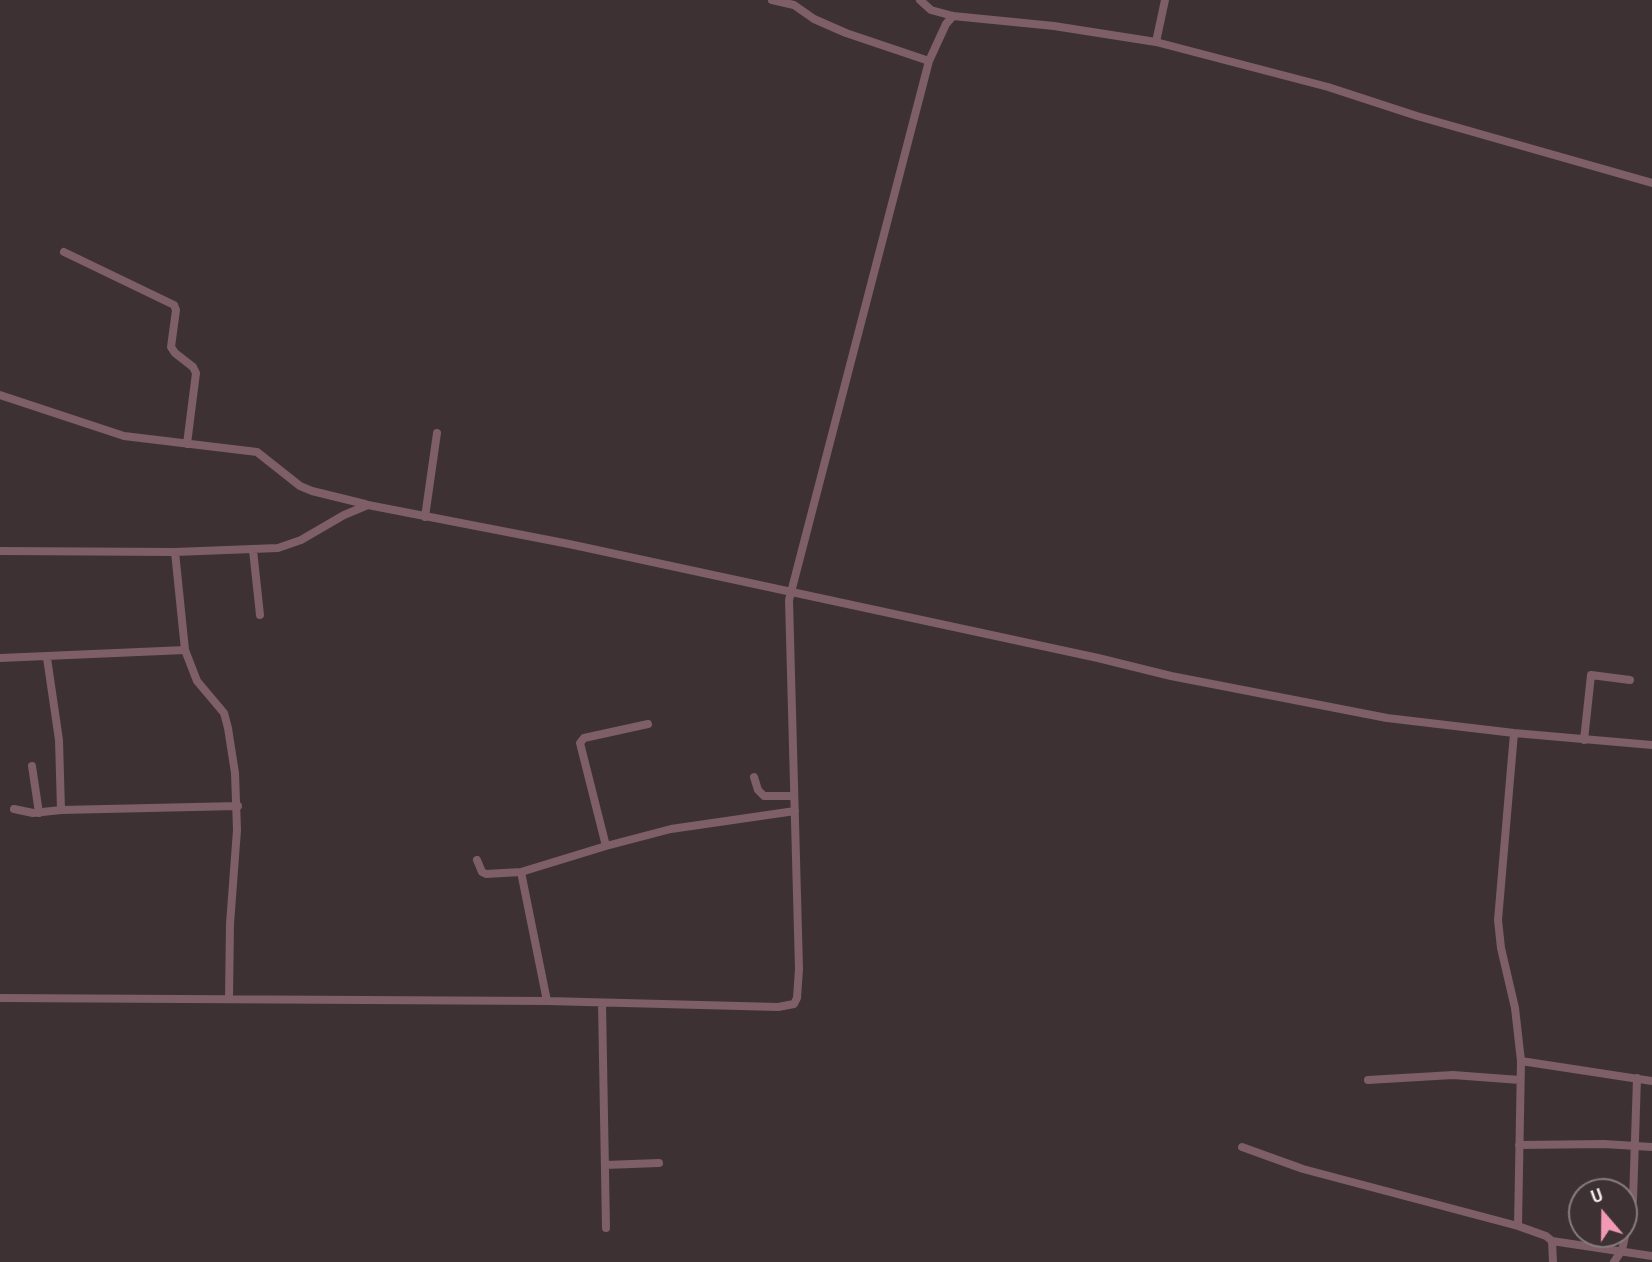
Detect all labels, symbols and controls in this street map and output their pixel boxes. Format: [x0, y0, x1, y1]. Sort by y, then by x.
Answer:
north arrow [1568, 1178, 1638, 1248]
text: U [1587, 1181, 1606, 1209]

